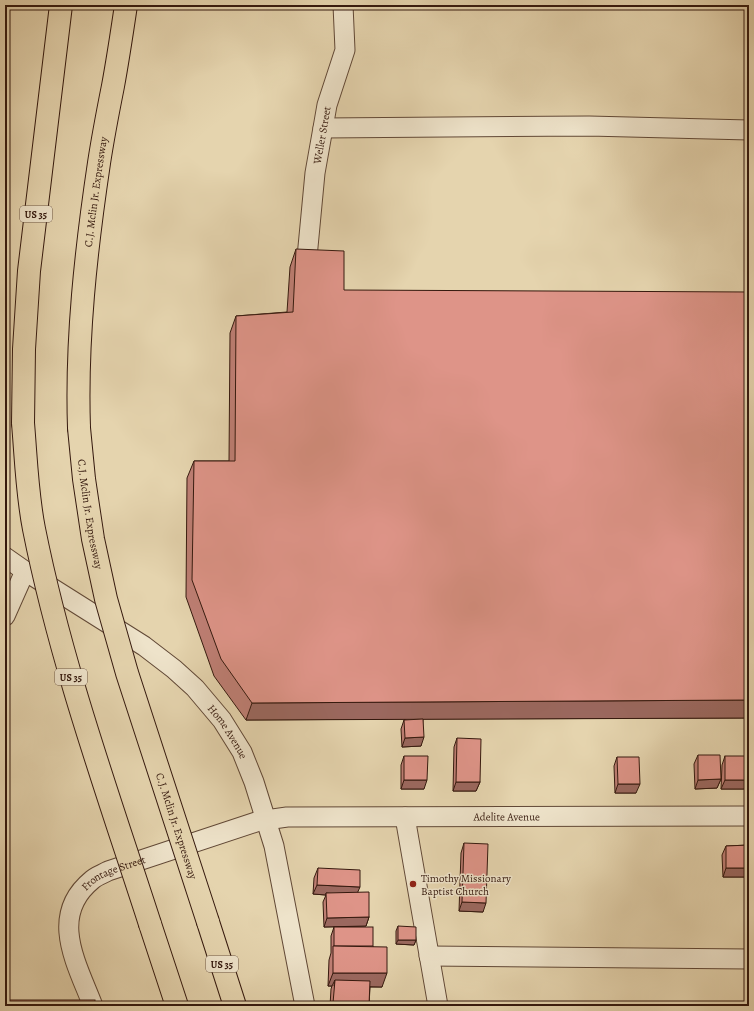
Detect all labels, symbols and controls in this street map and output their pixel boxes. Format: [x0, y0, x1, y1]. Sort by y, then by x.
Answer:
street label: Weller Street [310, 105, 335, 166]
street label: C.J. Mclin Jr. Expressway [81, 136, 111, 248]
road number: US 35 [20, 206, 52, 222]
street label: C.J. Mclin Jr. Expressway [74, 459, 106, 571]
road number: US 35 [55, 669, 87, 685]
street label: Home Avenue [204, 701, 251, 761]
street label: C.J. Mclin Jr. Expressway [152, 771, 201, 881]
street label: Adelite Avenue [473, 809, 540, 825]
street label: Frontage Street [78, 852, 148, 894]
place label: Timothy Missionary Baptist Church [421, 871, 511, 899]
marker: Timothy Missionary Baptist Church [408, 879, 418, 889]
road number: US 35 [206, 956, 238, 972]

